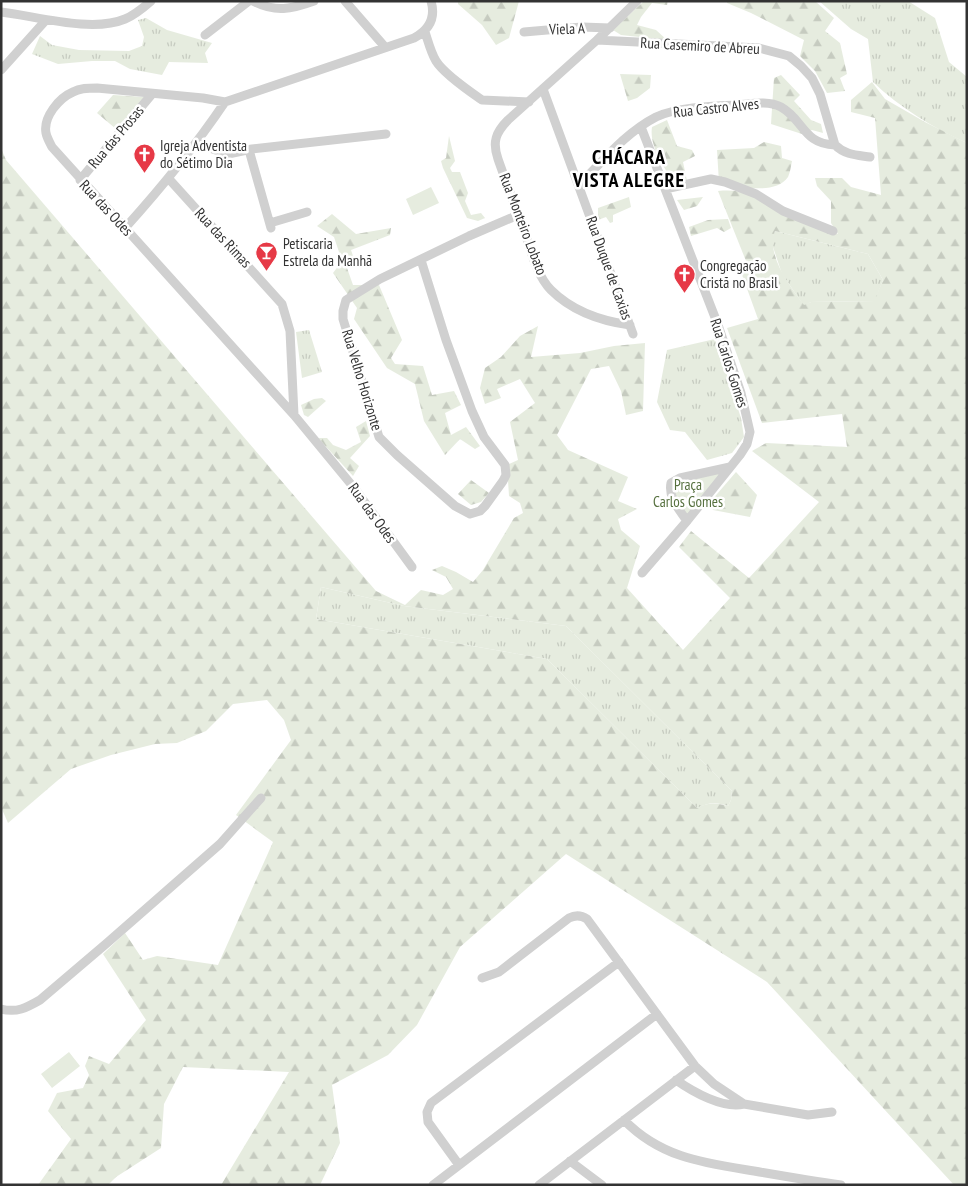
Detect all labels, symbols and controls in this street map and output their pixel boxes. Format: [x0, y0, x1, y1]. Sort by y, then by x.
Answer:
street label: Viela A [548, 18, 586, 39]
street label: Rua Casemiro de Abreu [640, 33, 760, 58]
street label: Rua Castro Alves [672, 94, 760, 121]
street label: Rua das Prosas [84, 101, 148, 172]
place label: Igreja Adventista do Sétimo Dia [160, 136, 247, 172]
church icon: Igreja Adventista do Sétimo Dia [132, 143, 156, 174]
district label: CHÁCARA VISTA ALEGRE [572, 144, 685, 193]
street label: Rua Monteiro Lobato [495, 170, 552, 278]
street label: Rua das Odes [76, 176, 137, 240]
street label: Rua das Rimas [191, 204, 256, 272]
street label: Rua Duque de Caxias [582, 214, 637, 322]
place label: Petiscaria Estrela da Manhã [283, 234, 372, 270]
bar icon: Petiscaria Estrela da Manhã [255, 241, 279, 272]
place label: Congregação Cristã no Brasil [700, 256, 778, 292]
church icon: Congregação Cristã no Brasil [672, 263, 696, 294]
street label: Rua Carlos Gomes [706, 316, 753, 410]
street label: Rua Velho Horizonte [338, 327, 387, 433]
park label: Praça Carlos Gomes [653, 475, 723, 511]
street label: Rua das Odes [344, 479, 401, 546]

